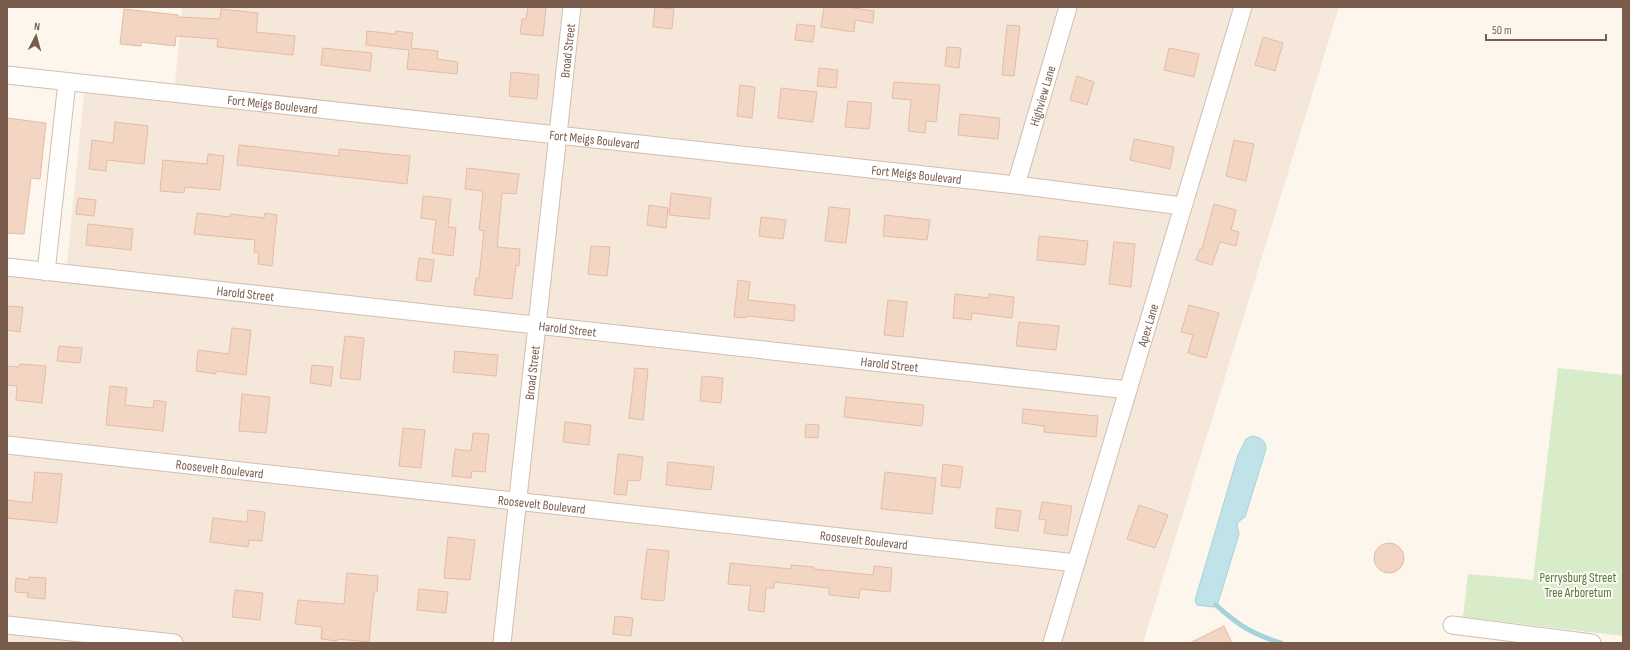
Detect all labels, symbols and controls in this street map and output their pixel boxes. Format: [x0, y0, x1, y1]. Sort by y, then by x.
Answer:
north arrow [16, 16, 56, 56]
scale bar [1486, 16, 1606, 42]
text: N [33, 20, 41, 33]
street label: Broad Street [557, 23, 579, 79]
text: 50 m [1492, 23, 1512, 38]
street label: Highview Lane [1027, 64, 1059, 128]
street label: Fort Meigs Boulevard [226, 92, 318, 118]
street label: Fort Meigs Boulevard [549, 127, 640, 153]
street label: Fort Meigs Boulevard [871, 162, 962, 188]
street label: Harold Street [216, 283, 275, 305]
street label: Apex Lane [1134, 302, 1162, 350]
street label: Harold Street [538, 318, 597, 341]
street label: Broad Street [522, 345, 544, 401]
street label: Harold Street [860, 354, 919, 376]
street label: Roosevelt Boulevard [175, 457, 264, 482]
street label: Roosevelt Boulevard [497, 492, 586, 518]
street label: Roosevelt Boulevard [819, 528, 908, 553]
park label: Perrysburg Street Tree Arboretum [1540, 570, 1616, 601]

